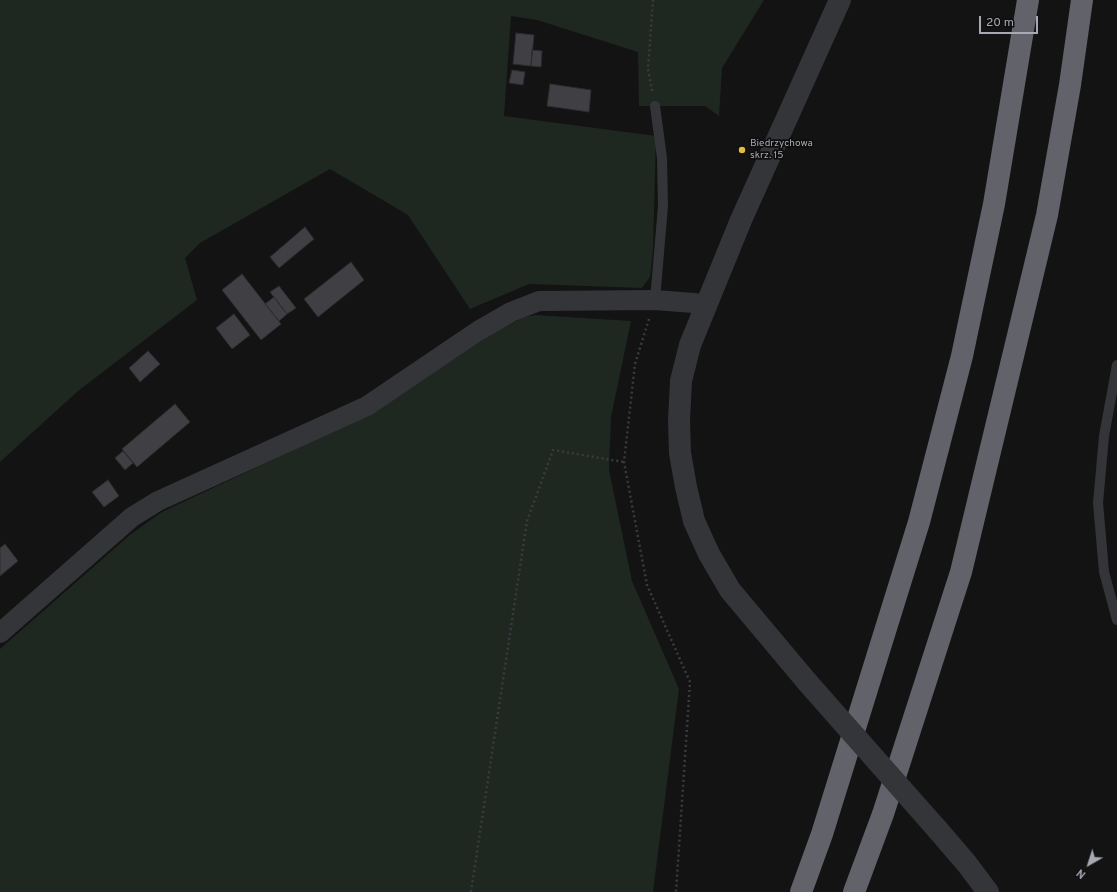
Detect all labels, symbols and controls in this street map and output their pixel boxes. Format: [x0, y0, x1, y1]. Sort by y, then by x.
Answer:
scale bar [981, 8, 1040, 34]
text: 20 m [986, 15, 1014, 31]
place label: Biedrzychowa skrz. 15 [750, 138, 813, 162]
marker: Biedrzychowa skrz. 15 [737, 145, 747, 155]
north arrow [1069, 844, 1109, 884]
text: N [1074, 865, 1089, 881]

